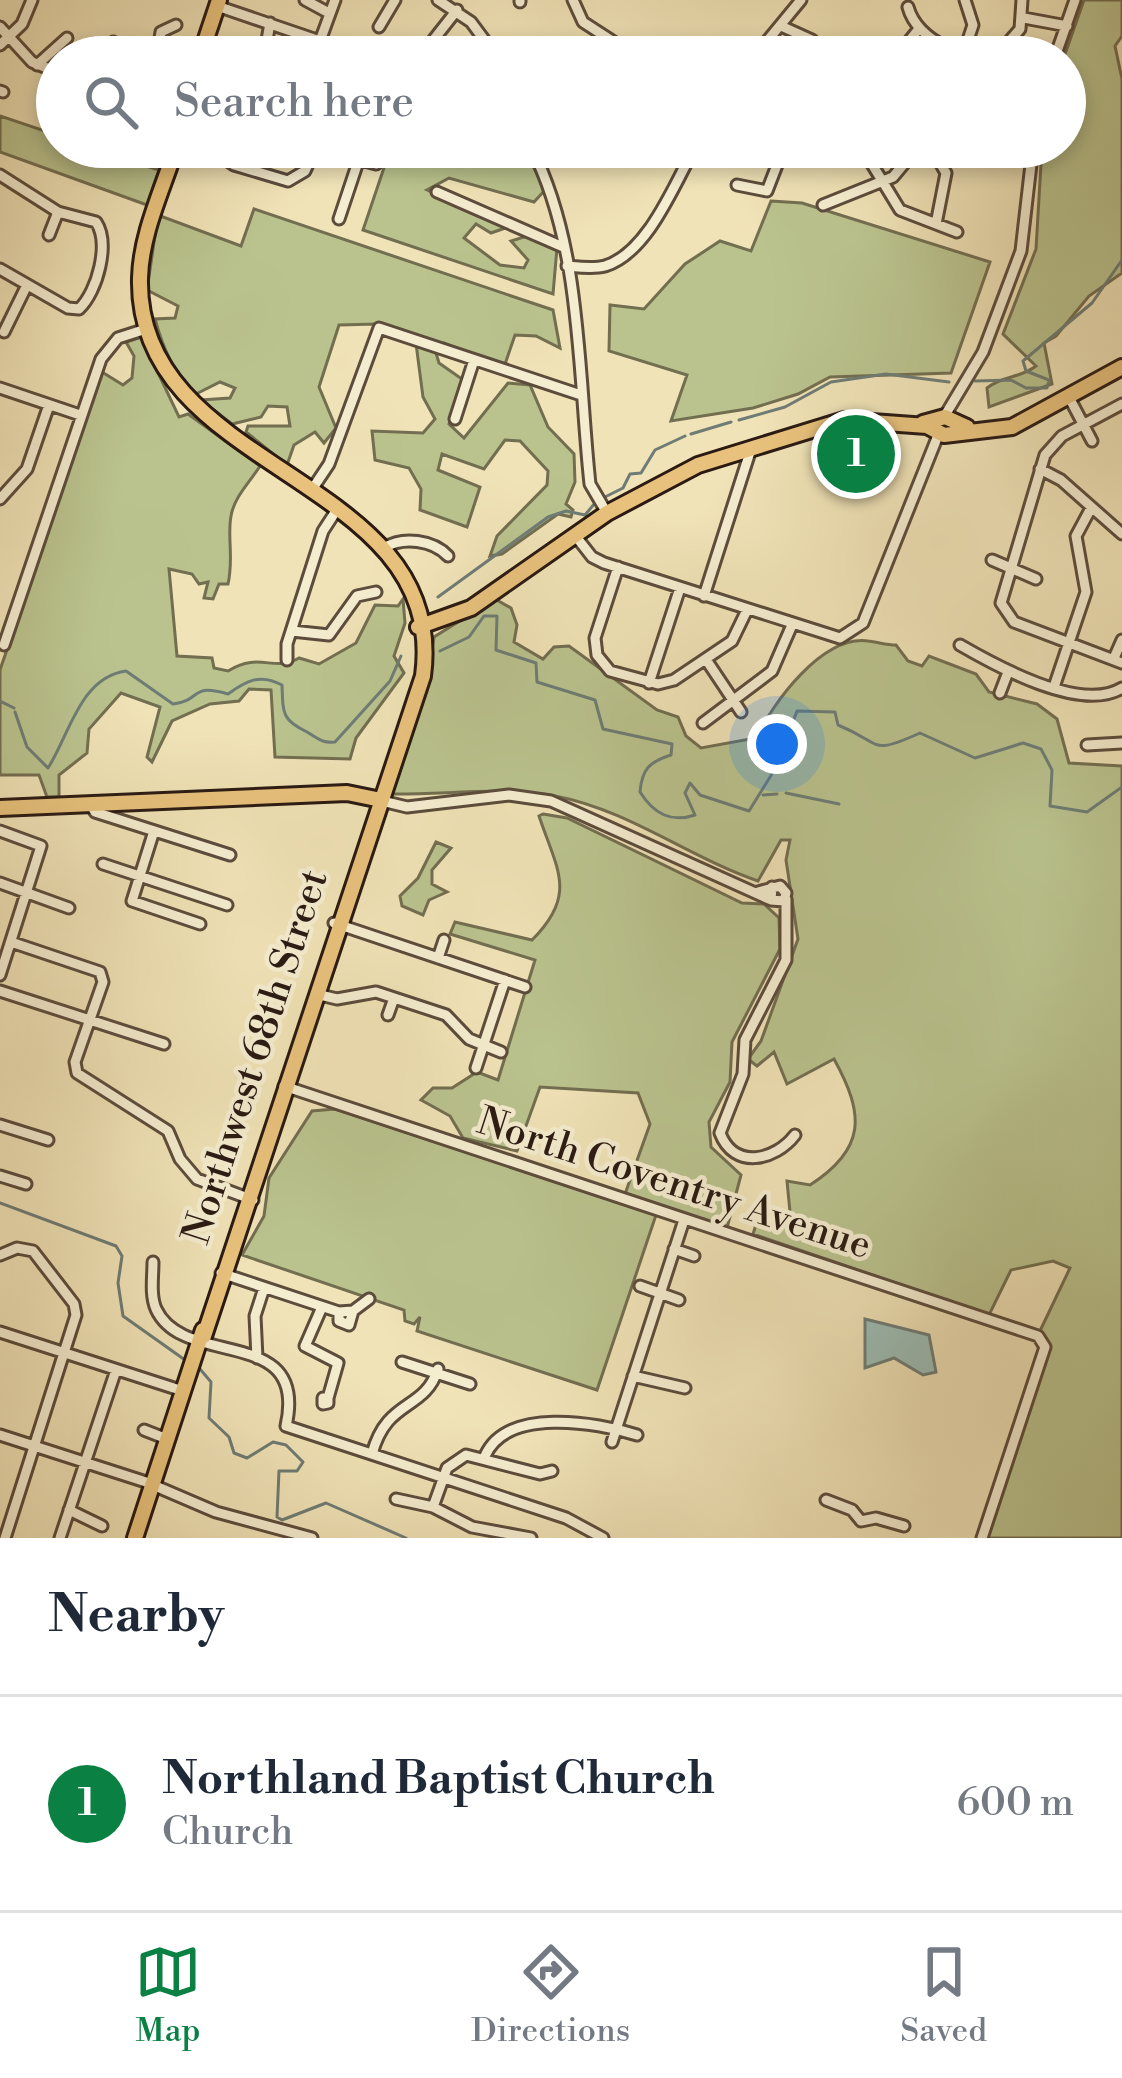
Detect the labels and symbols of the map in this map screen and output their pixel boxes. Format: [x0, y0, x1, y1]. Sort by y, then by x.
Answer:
pin: 1 [817, 409, 895, 499]
your location [747, 714, 807, 774]
street label: Northwest 68th Street [172, 864, 340, 1250]
street label: North Coventry Avenue [471, 1097, 877, 1271]

